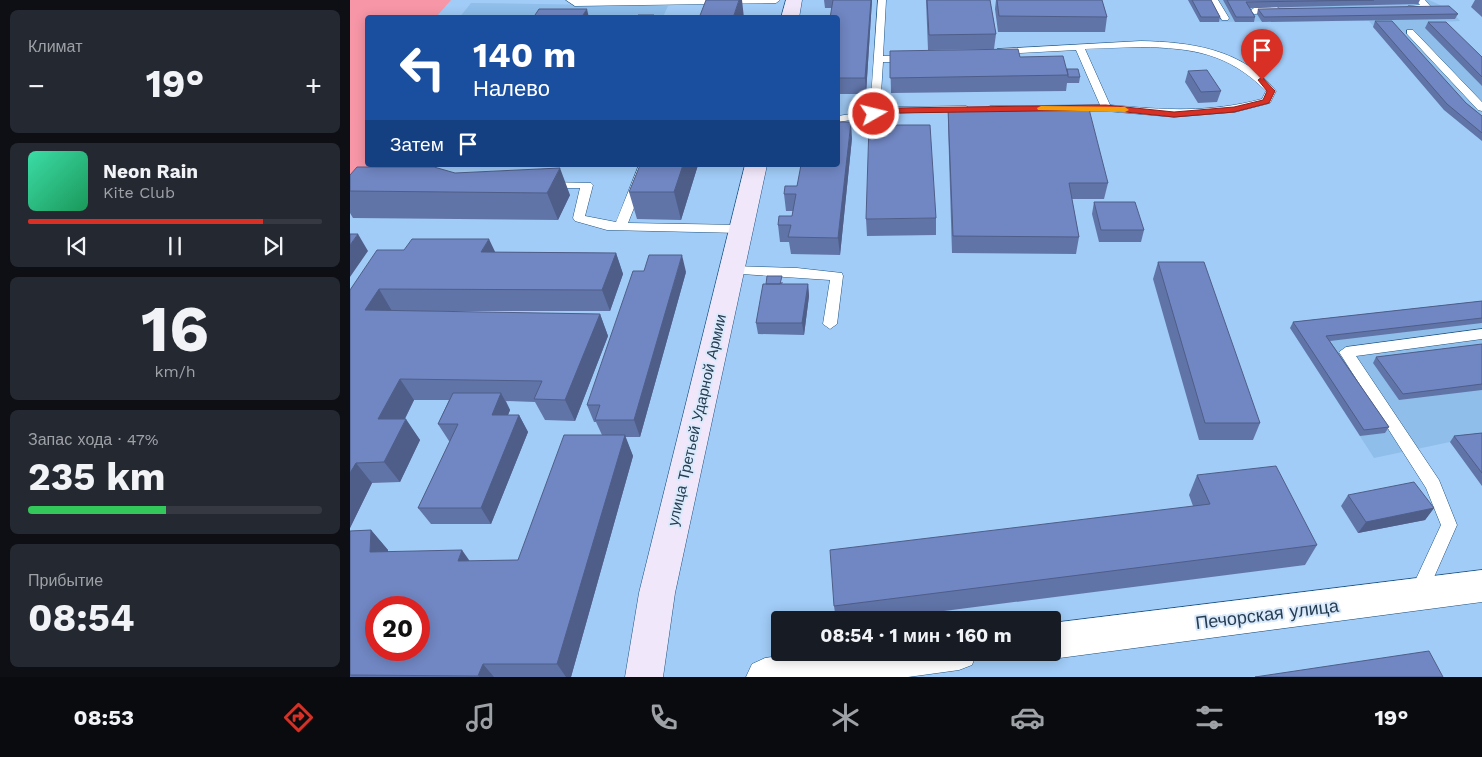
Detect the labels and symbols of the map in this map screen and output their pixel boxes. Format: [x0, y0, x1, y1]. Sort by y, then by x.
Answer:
pin [1241, 29, 1283, 80]
position arrow [847, 87, 899, 139]
street label: улица Третьей Ударной Армии [664, 312, 730, 528]
street label: Печорская улица [1194, 595, 1341, 633]
speed limit sign: 20 [365, 596, 430, 661]

